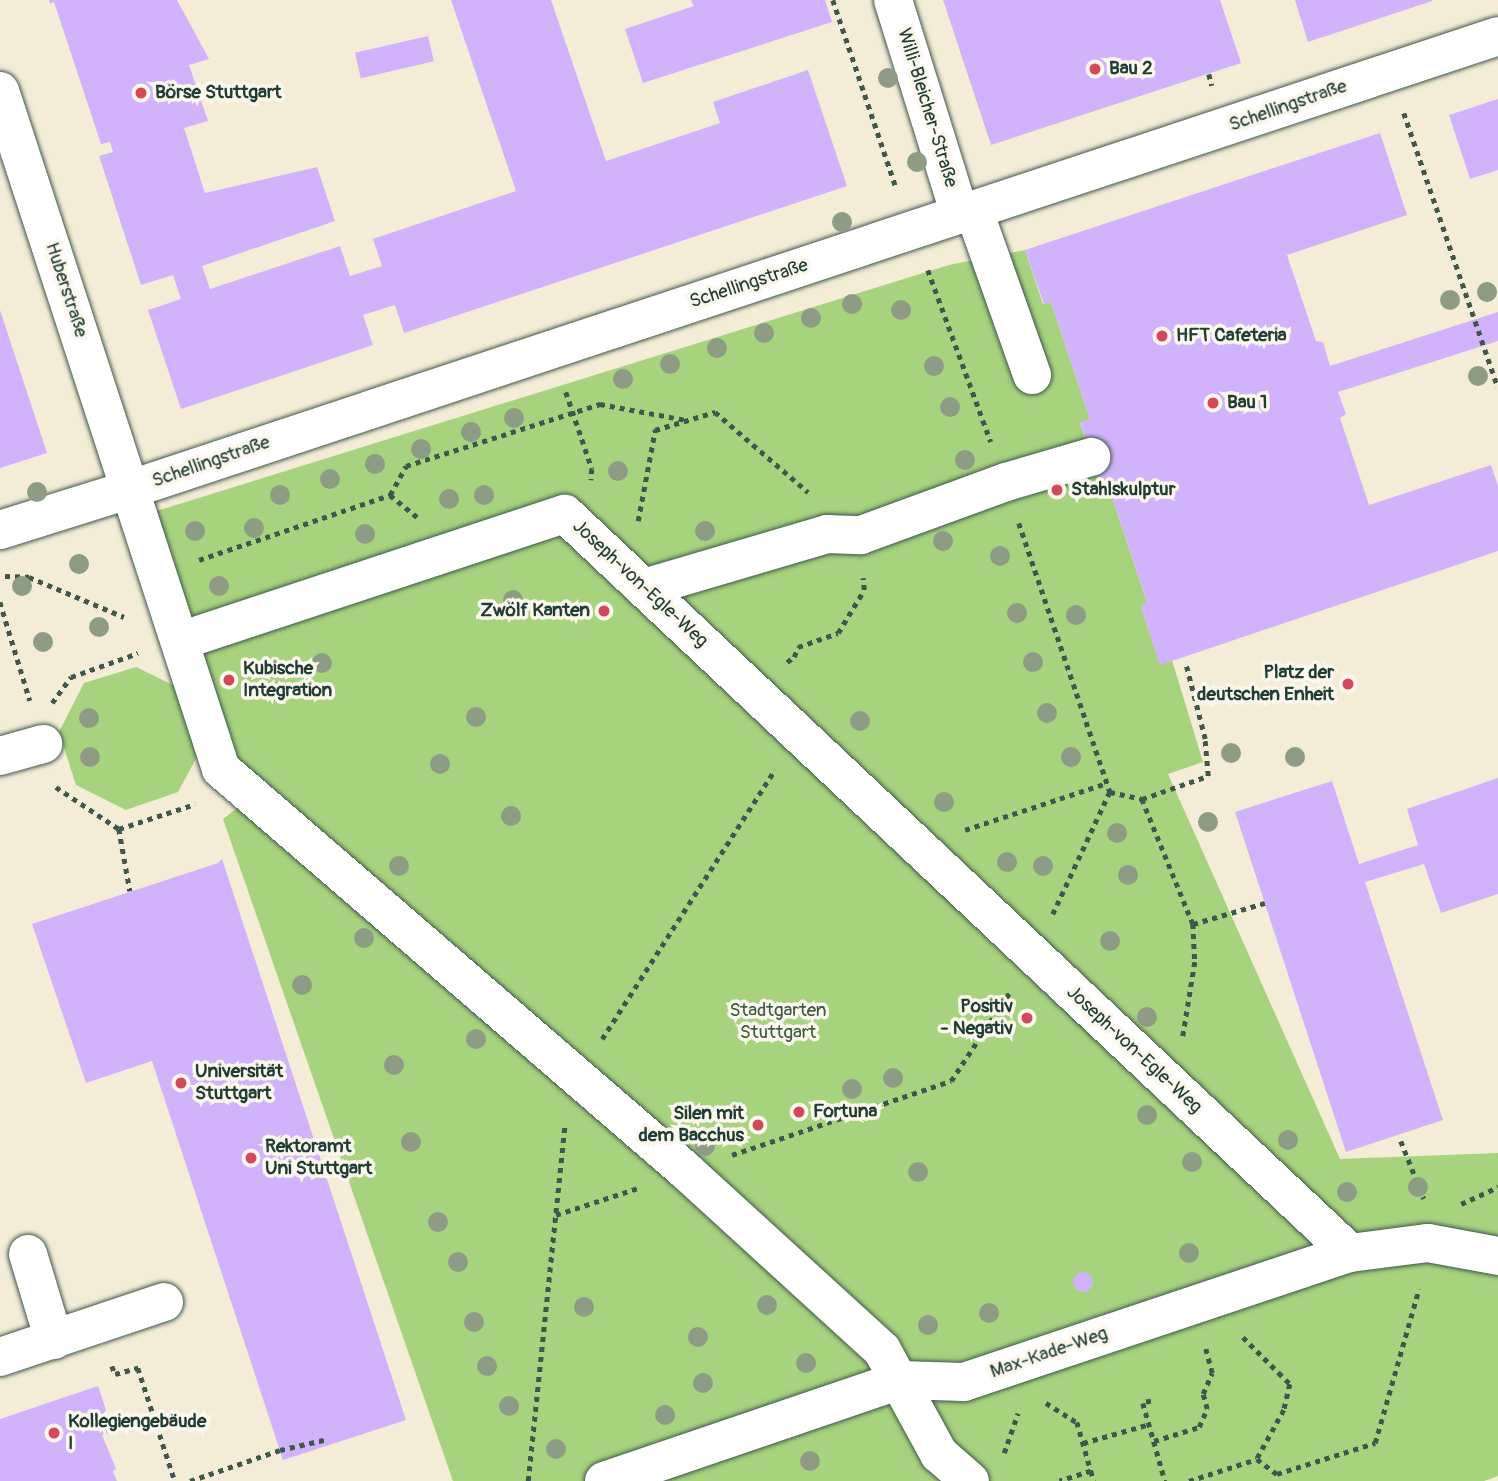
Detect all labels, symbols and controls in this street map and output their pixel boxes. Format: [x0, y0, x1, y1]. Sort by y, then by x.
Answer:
street label: Willi-Bleicher-Straße [892, 26, 962, 190]
place label: Bau 2 [1109, 58, 1153, 80]
marker: Bau 2 [1087, 61, 1103, 77]
street label: Schellingstraße [1226, 75, 1350, 137]
place label: Börse Stuttgart [155, 82, 281, 104]
marker: Börse Stuttgart [133, 85, 149, 101]
street label: Huberstraße [40, 240, 92, 340]
street label: Schellingstraße [687, 254, 811, 314]
place label: HFT Cafeteria [1176, 325, 1287, 347]
marker: HFT Cafeteria [1154, 328, 1170, 344]
place label: Bau 1 [1227, 392, 1267, 414]
marker: Bau 1 [1205, 395, 1221, 411]
street label: Schellingstraße [149, 431, 273, 493]
place label: Stahlskulptur [1071, 479, 1175, 501]
marker: Stahlskulptur [1049, 482, 1065, 498]
street label: Joseph-von-Egle-Weg [567, 515, 713, 653]
place label: Zwölf Kanten [480, 600, 590, 622]
marker: Zwölf Kanten [596, 603, 612, 619]
place label: Kubische Integration [243, 658, 332, 702]
place label: Platz der deutschen Enheit [1197, 662, 1334, 706]
marker: Kubische Integration [221, 672, 237, 688]
marker: Platz der deutschen Enheit [1340, 676, 1356, 692]
street label: Joseph-von-Egle-Weg [1061, 981, 1207, 1119]
place label: Positiv - Negativ [941, 996, 1013, 1040]
park label: Stadtgarten Stuttgart [729, 1000, 827, 1044]
marker: Positiv - Negativ [1019, 1010, 1035, 1026]
place label: Universität Stuttgart [195, 1061, 283, 1105]
marker: Universität Stuttgart [173, 1075, 189, 1091]
place label: Fortuna [813, 1101, 877, 1123]
place label: Silen mit dem Bacchus [638, 1103, 744, 1147]
marker: Fortuna [791, 1104, 807, 1120]
marker: Silen mit dem Bacchus [750, 1117, 766, 1133]
place label: Rektoramt Uni Stuttgart [265, 1136, 372, 1180]
marker: Rektoramt Uni Stuttgart [243, 1150, 259, 1166]
street label: Max-Kade-Weg [987, 1322, 1111, 1384]
place label: Kollegiengebäude I [68, 1411, 206, 1455]
marker: Kollegiengebäude I [46, 1425, 62, 1441]

